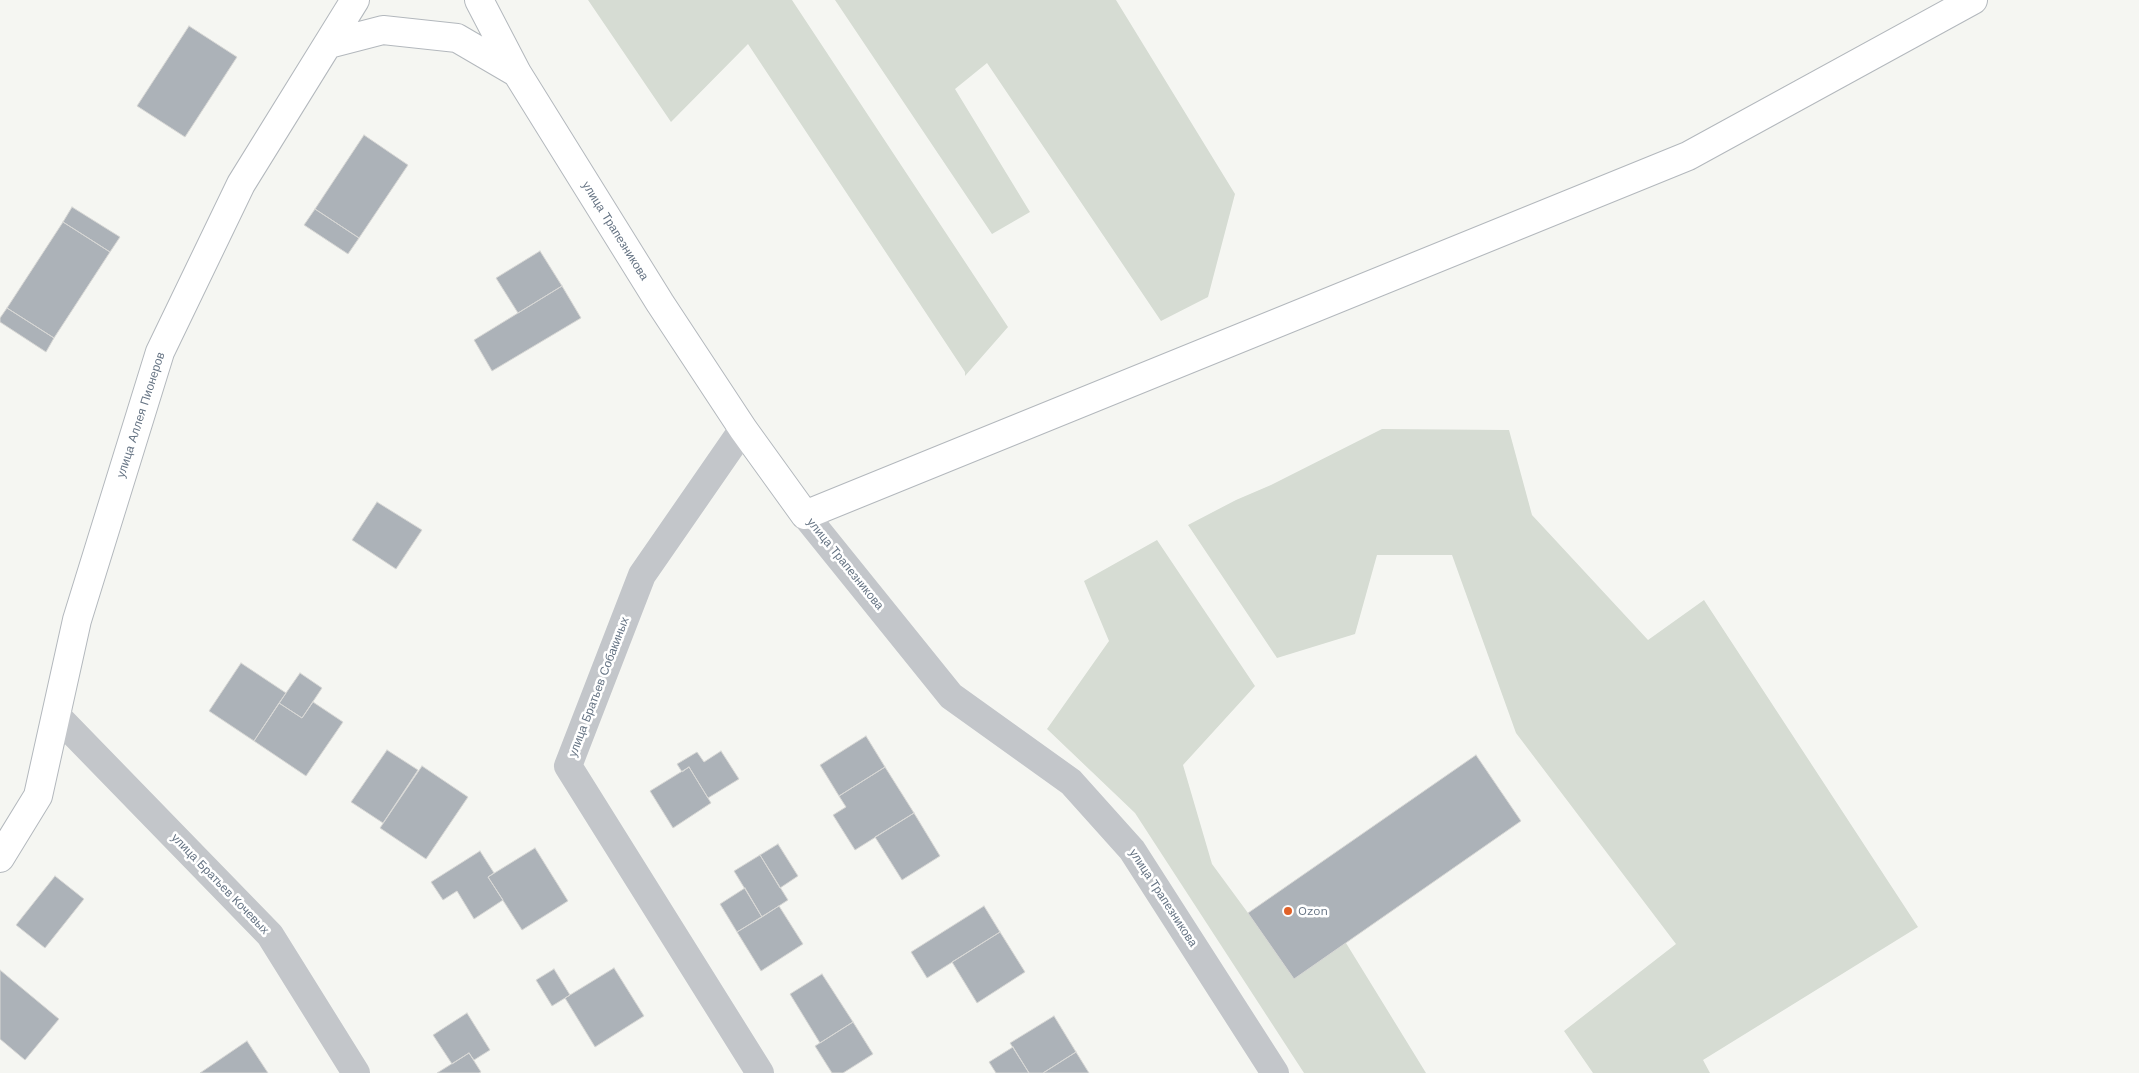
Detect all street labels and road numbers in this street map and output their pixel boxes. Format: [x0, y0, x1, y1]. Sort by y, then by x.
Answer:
street label: улица Трапезникова [579, 179, 651, 283]
street label: улица Аллея Пионеров [114, 350, 168, 480]
street label: улица Трапезникова [804, 515, 886, 613]
street label: улица Братьев Собакиных [566, 615, 632, 759]
street label: улица Братьев Кочевых [168, 831, 272, 937]
street label: улица Трапезникова [1126, 846, 1200, 950]

